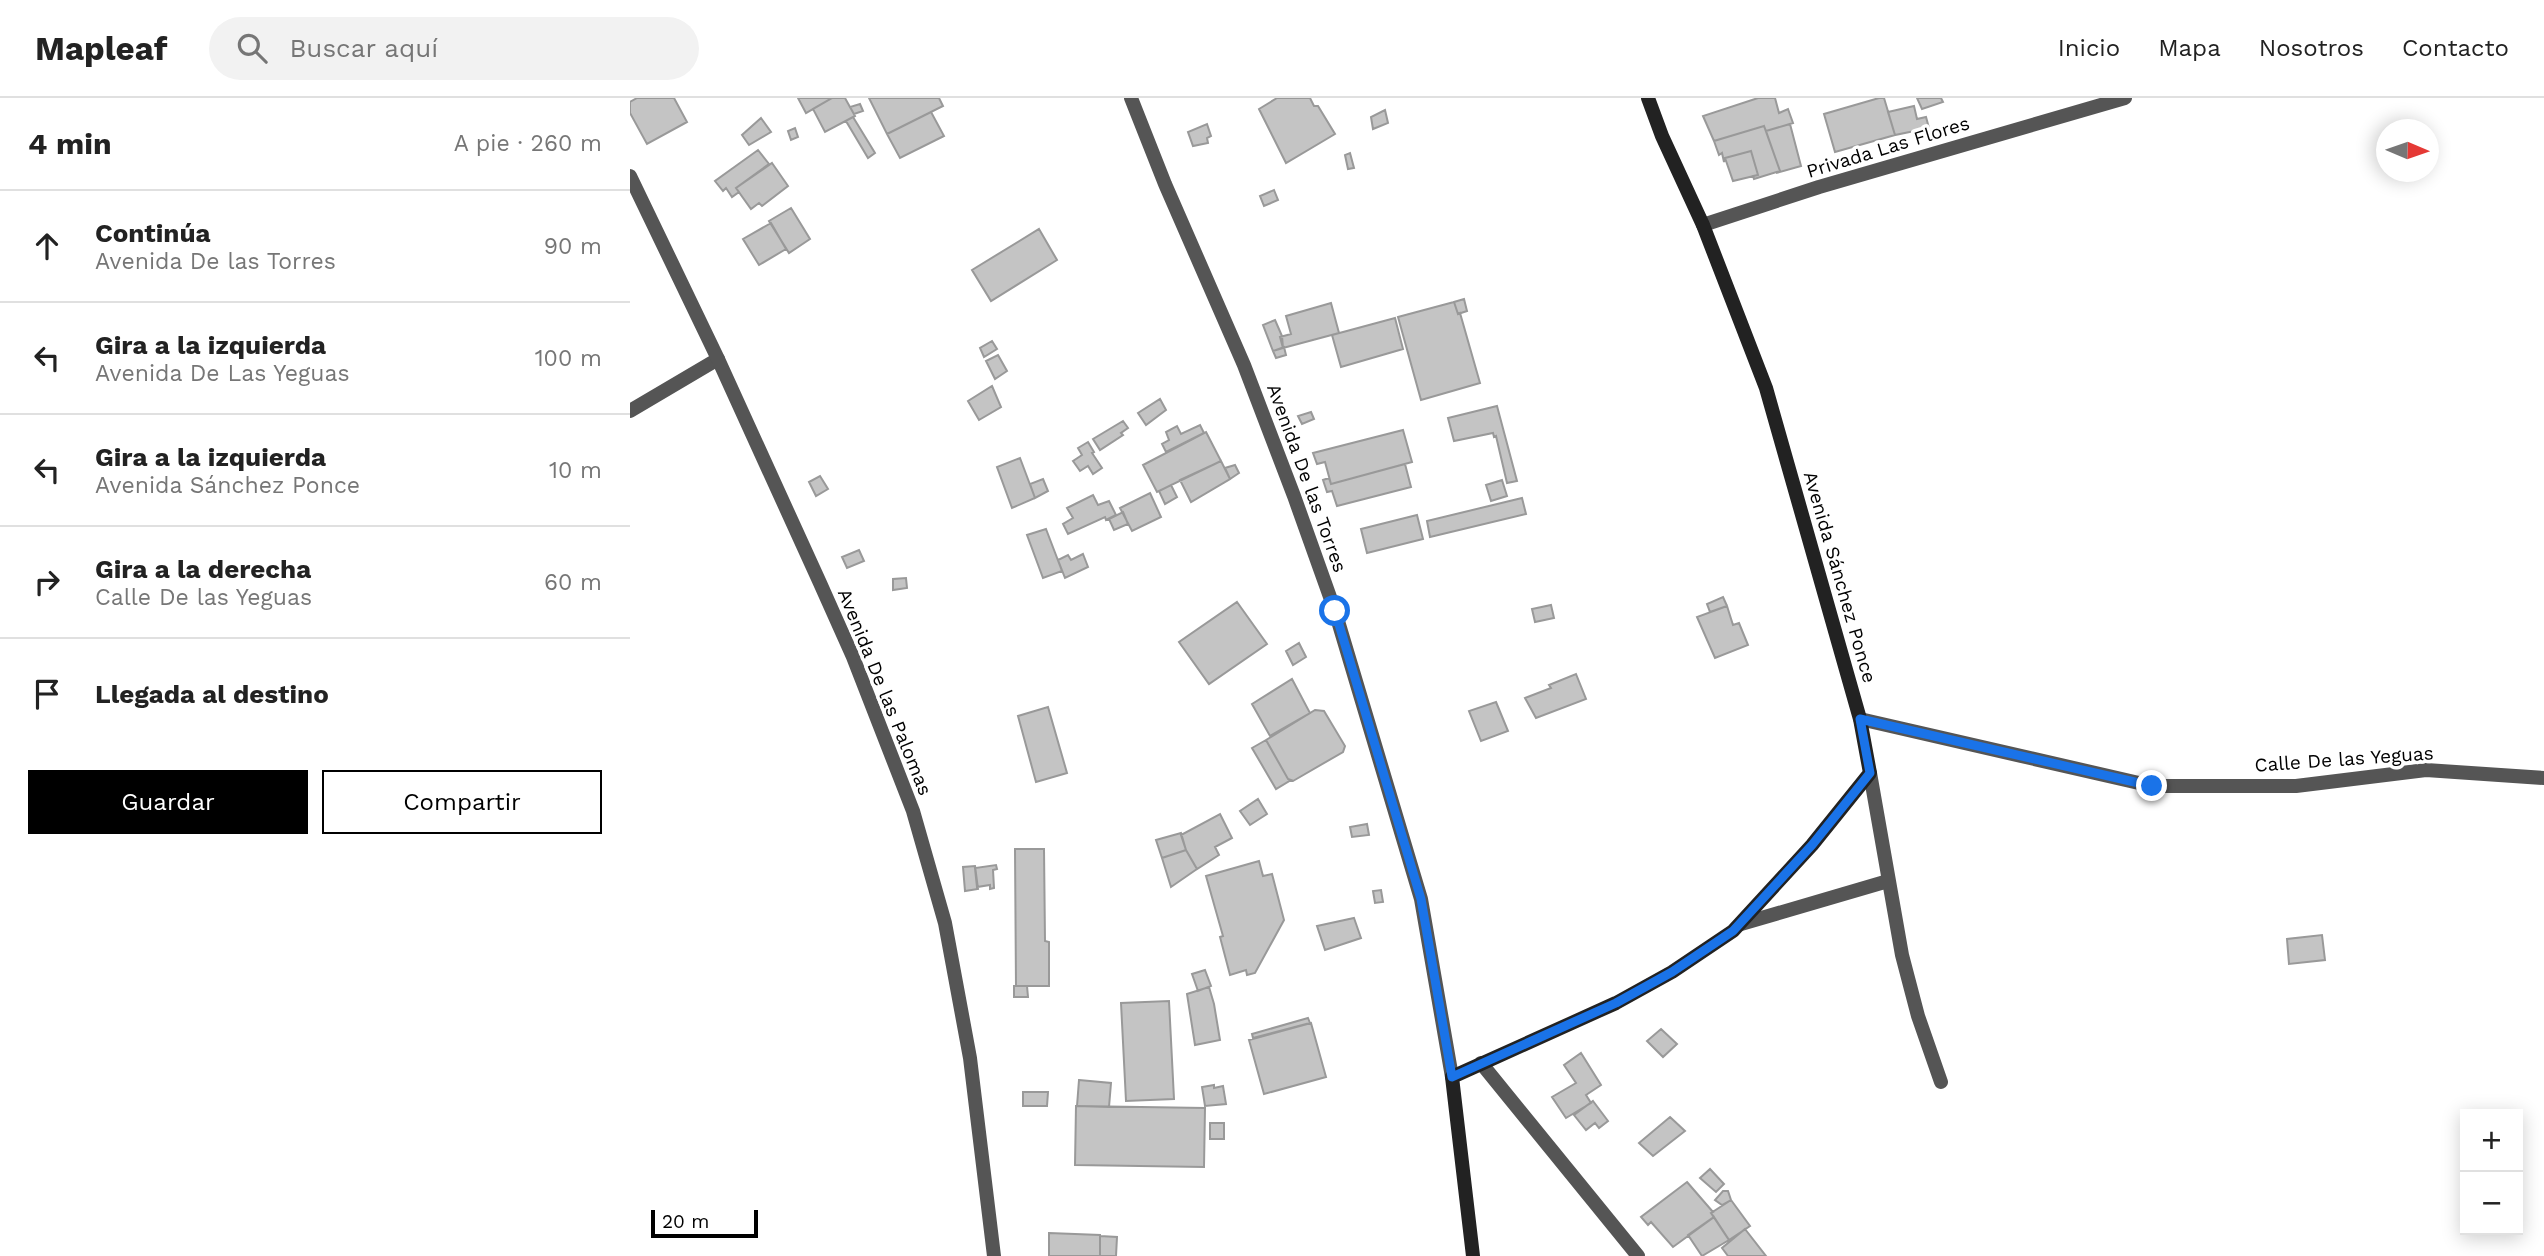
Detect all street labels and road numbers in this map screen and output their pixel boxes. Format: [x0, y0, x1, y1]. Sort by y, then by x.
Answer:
street label: Privada Las Flores [1804, 111, 1972, 183]
street label: Avenida De las Torres [1262, 381, 1352, 575]
street label: Avenida Sánchez Ponce [1799, 469, 1881, 685]
street label: Avenida De las Palomas [833, 585, 937, 799]
street label: Calle De las Yeguas [2254, 741, 2434, 777]

